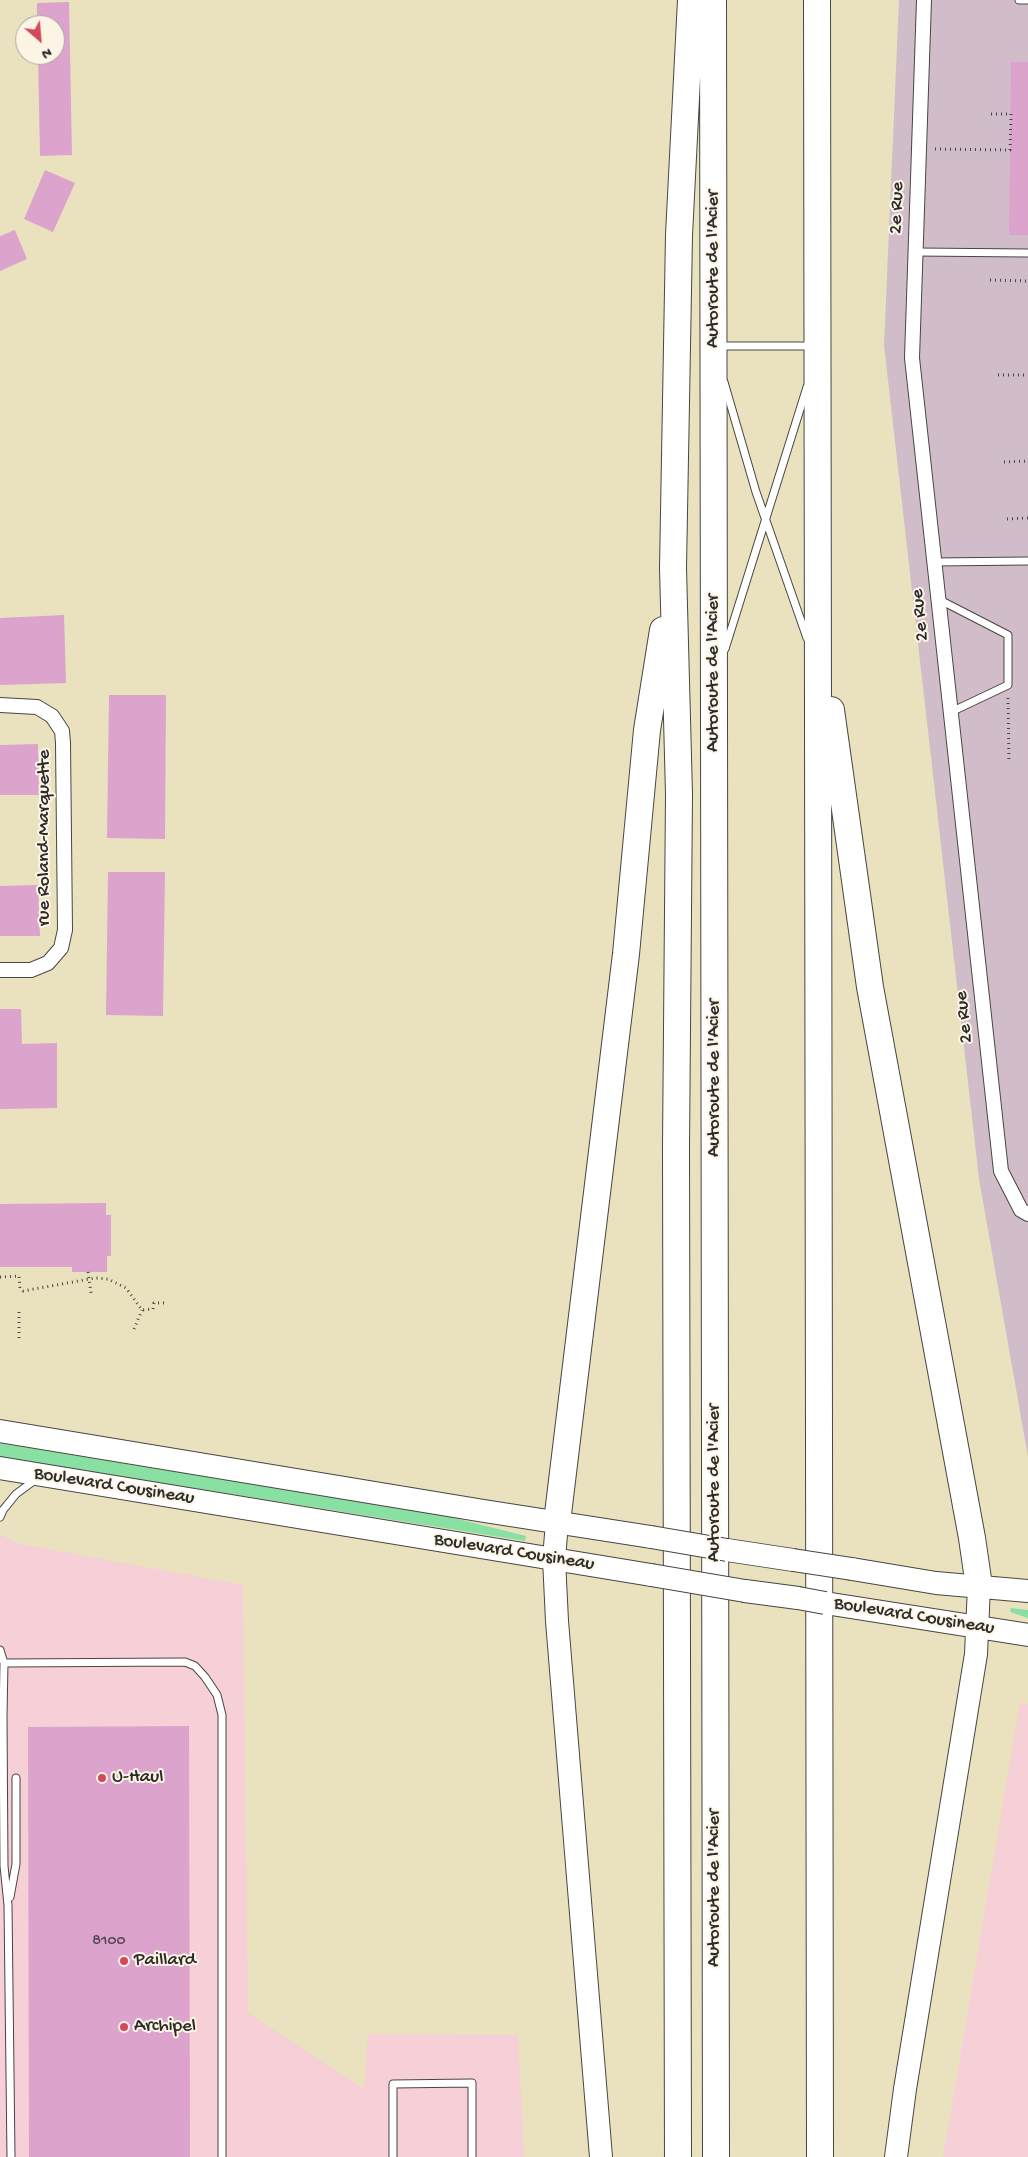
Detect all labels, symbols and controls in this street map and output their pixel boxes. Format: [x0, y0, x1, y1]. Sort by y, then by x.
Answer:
north arrow [15, 15, 65, 65]
text: N [39, 43, 55, 63]
street label: 2e Rue [886, 181, 910, 235]
street label: Autoroute de l'Acier [703, 190, 725, 348]
street label: 2e Rue [907, 588, 935, 642]
street label: Autoroute de l'Acier [703, 594, 725, 752]
street label: rue Roland-Marquette [34, 750, 56, 926]
street label: 2e Rue [951, 990, 979, 1044]
street label: Autoroute de l'Acier [704, 999, 726, 1157]
street label: Autoroute de l'Acier [704, 1404, 726, 1562]
street label: Boulevard Cousineau [32, 1463, 196, 1511]
street label: Boulevard Cousineau [432, 1529, 596, 1577]
street label: Boulevard Cousineau [832, 1593, 996, 1641]
place label: U-Haul [112, 1767, 163, 1789]
marker: U-Haul [96, 1772, 108, 1784]
street label: Autoroute de l'Acier [704, 1809, 726, 1967]
house number: 8100 [92, 1932, 126, 1952]
place label: Paillard [134, 1950, 196, 1972]
marker: Paillard [118, 1955, 130, 1967]
place label: Archipel [134, 2016, 196, 2038]
marker: Archipel [118, 2021, 130, 2033]

